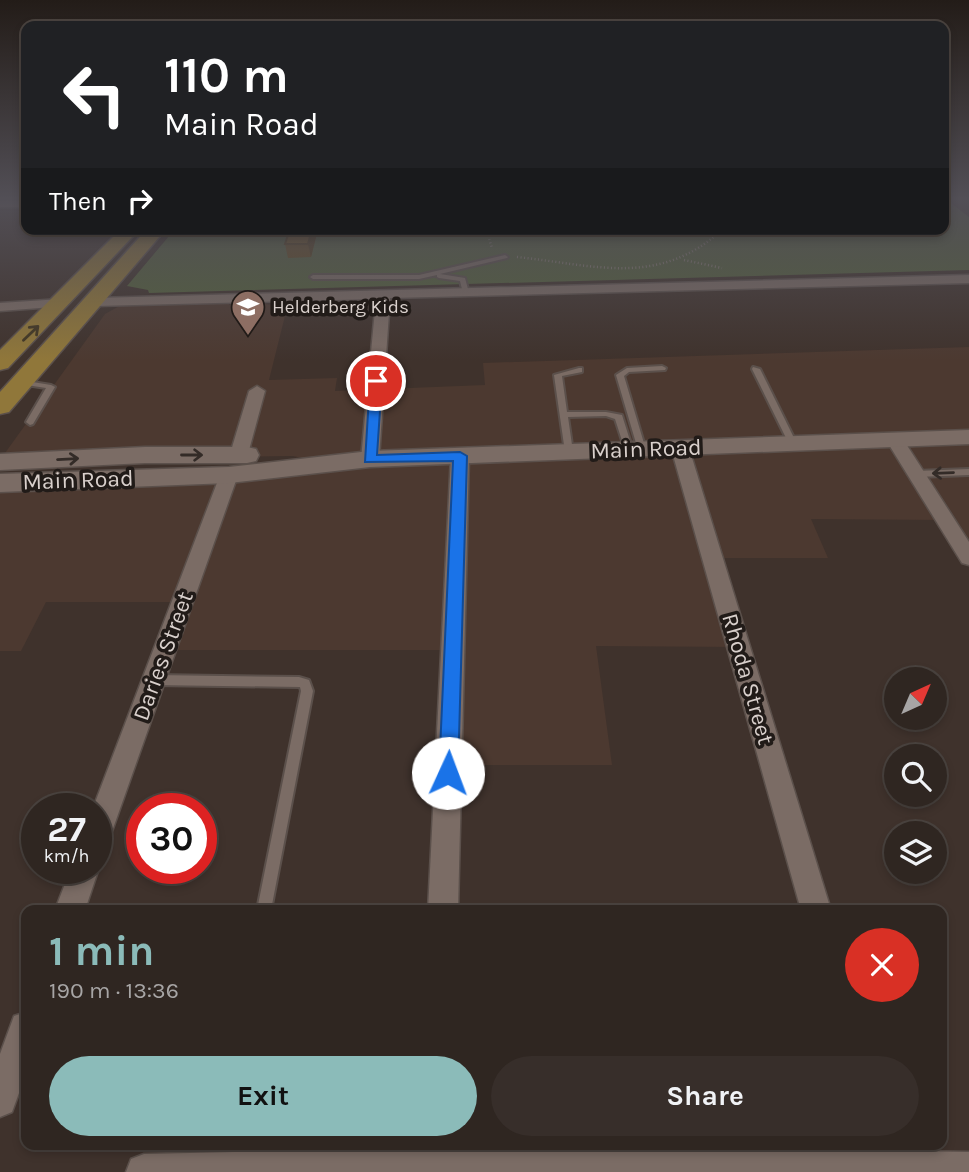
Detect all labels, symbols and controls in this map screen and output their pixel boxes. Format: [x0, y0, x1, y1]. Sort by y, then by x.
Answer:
text: 110 m [164, 47, 289, 104]
icon: left [49, 49, 140, 140]
text: Main Road [164, 106, 319, 143]
icon: right [121, 182, 159, 220]
text: Then [49, 186, 107, 217]
school or university icon: Helderberg Kids [229, 288, 267, 337]
place label: Helderberg Kids [272, 296, 409, 318]
one-way arrow [22, 325, 39, 342]
pin [346, 351, 406, 411]
icon: arrive [357, 362, 395, 400]
street label: Main Road [590, 434, 702, 464]
one-way arrow [180, 448, 203, 462]
one-way arrow [56, 452, 79, 465]
street label: Main Road [22, 465, 134, 495]
one-way arrow [931, 466, 954, 480]
street label: Daries Street [127, 587, 199, 724]
street label: Rhoda Street [716, 610, 780, 748]
north arrow [884, 667, 947, 730]
map controls [884, 667, 947, 884]
position arrow [411, 736, 485, 810]
button: search [884, 744, 947, 807]
speed limit sign: 30 [126, 793, 217, 884]
text: 27 [47, 809, 86, 850]
button: layers [884, 821, 947, 884]
text: km/h [44, 845, 89, 867]
text: 1 min [49, 926, 154, 976]
button: close [845, 928, 919, 1002]
text: 190 m · 13:36 [49, 977, 179, 1004]
button: Exit [49, 1056, 477, 1136]
button: Share [491, 1056, 919, 1136]

